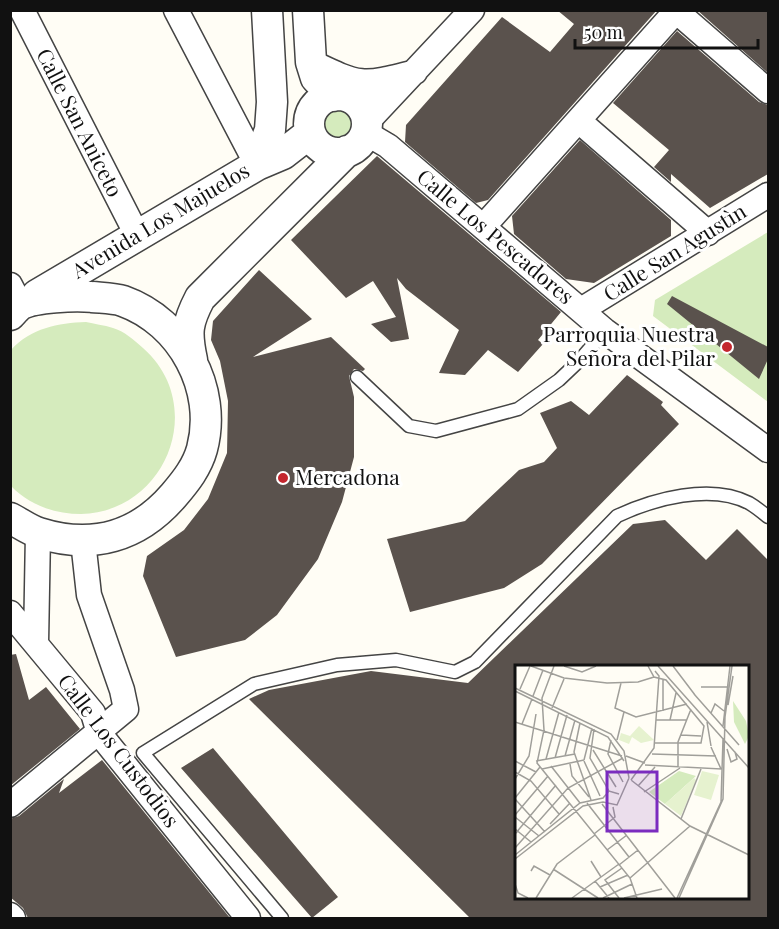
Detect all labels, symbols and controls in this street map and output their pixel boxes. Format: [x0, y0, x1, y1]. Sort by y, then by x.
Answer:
scale bar [575, 12, 758, 50]
text: 50 m [584, 20, 623, 44]
street label: Calle San Aniceto [31, 43, 130, 201]
street label: Avenida Los Majuelos [65, 155, 254, 284]
street label: Calle Los Pescadores [412, 162, 581, 309]
street label: Calle San Agustìn [597, 196, 751, 306]
place label: Parroquia Nuestra Señora del Pilar [543, 319, 716, 371]
marker: Parroquia Nuestra Señora del Pilar [720, 340, 734, 354]
place label: Mercadona [295, 462, 400, 490]
marker: Mercadona [276, 471, 290, 485]
inset map [515, 665, 749, 899]
street label: Calle Los Custodios [53, 667, 187, 832]

